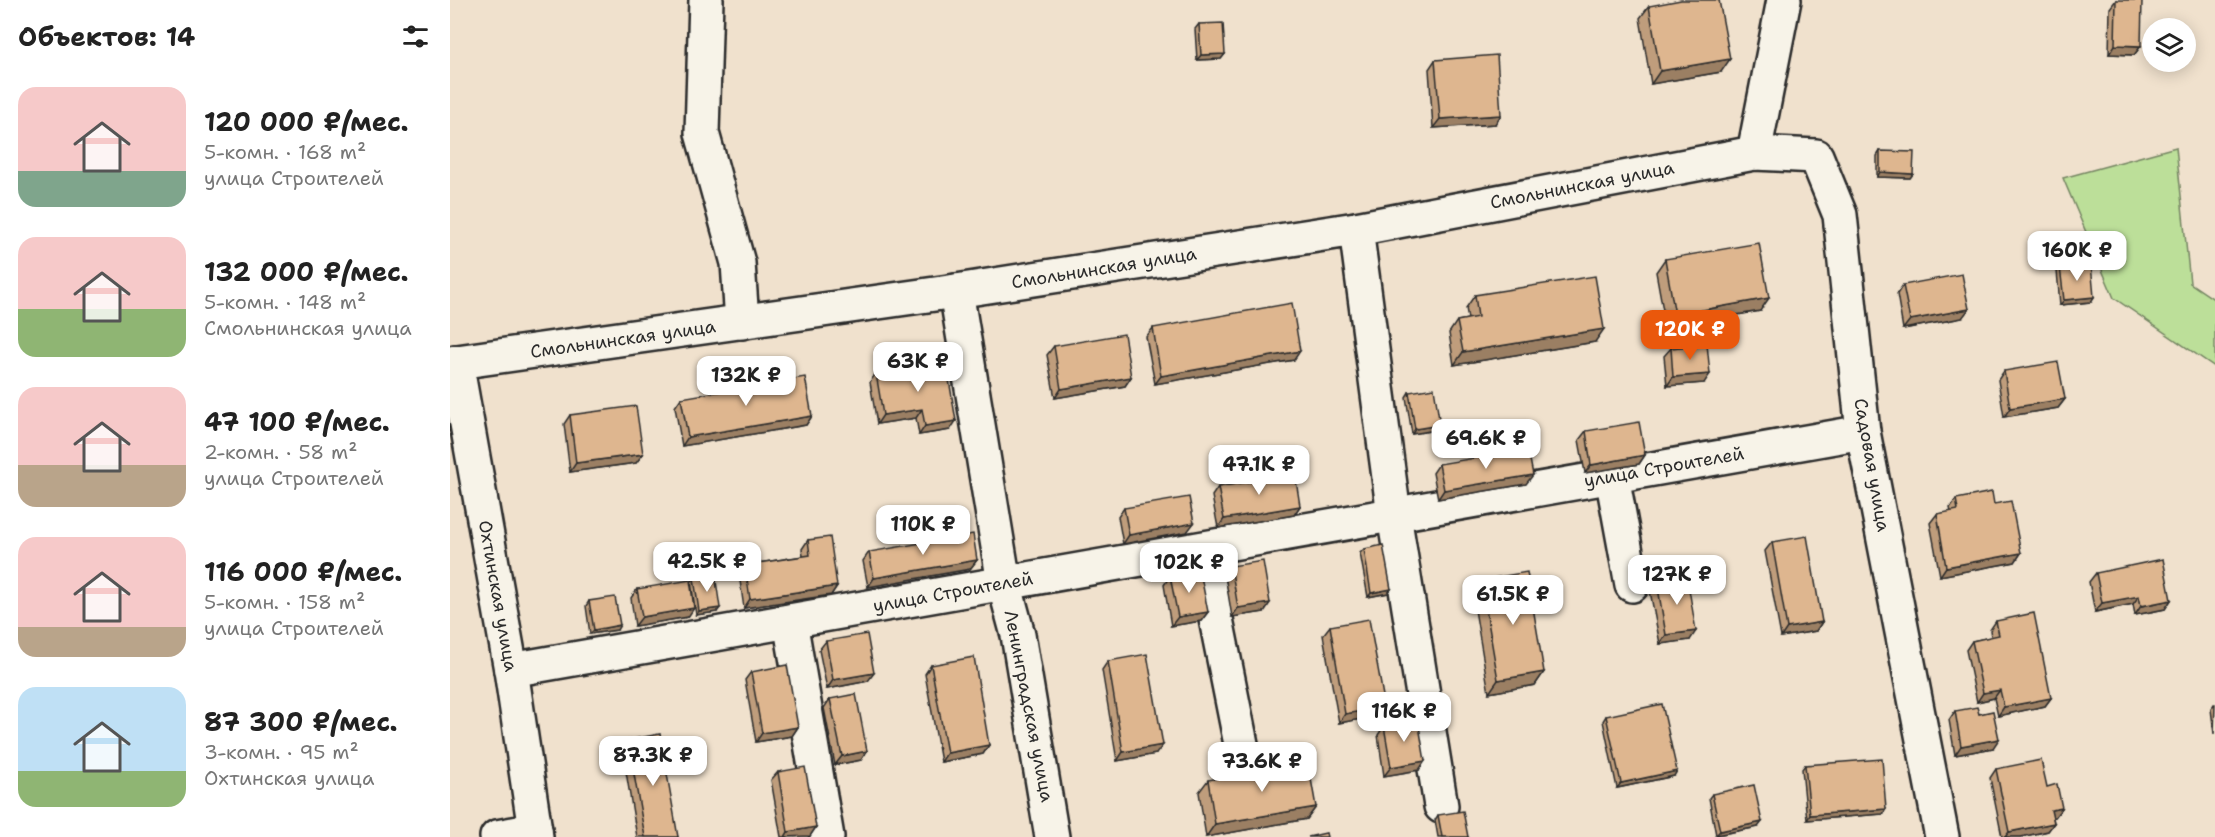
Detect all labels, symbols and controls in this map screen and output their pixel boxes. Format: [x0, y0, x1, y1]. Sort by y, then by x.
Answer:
map controls [2142, 18, 2196, 72]
button: layers [2142, 18, 2196, 72]
text: Объектов: 14 [18, 19, 195, 54]
icon: filters [399, 20, 432, 53]
text: 120 000 ₽/мес. [204, 104, 409, 139]
icon: home [66, 111, 138, 183]
text: 5-комн. · 168 m² [204, 139, 366, 165]
street label: Смольнинская улица [1488, 155, 1676, 215]
text: улица Строителей [204, 165, 384, 191]
pin: 160K ₽ [2028, 231, 2126, 282]
text: 160K ₽ [2041, 237, 2113, 263]
street label: Смольнинская улица [1010, 242, 1198, 294]
text: 132 000 ₽/мес. [204, 254, 409, 289]
icon: home [66, 261, 138, 333]
text: 5-комн. · 148 m² [204, 289, 366, 315]
pin: 120K ₽ [1641, 310, 1739, 361]
street label: Смольнинская улица [529, 314, 717, 364]
text: Смольнинская улица [204, 315, 412, 341]
text: 120K ₽ [1655, 316, 1725, 342]
pin: 63K ₽ [876, 342, 960, 393]
text: 63K ₽ [887, 348, 949, 374]
pin: 132K ₽ [697, 356, 795, 407]
text: 132K ₽ [711, 362, 781, 388]
street label: Садовая улица [1848, 396, 1896, 534]
text: 47 100 ₽/мес. [204, 404, 390, 439]
icon: home [66, 411, 138, 483]
pin: 69.6K ₽ [1431, 419, 1541, 470]
text: 69.6K ₽ [1446, 425, 1526, 451]
text: 2-комн. · 58 m² [204, 439, 358, 465]
street label: улица Строителей [1582, 441, 1746, 493]
pin: 47.1K ₽ [1204, 445, 1314, 496]
text: 47.1K ₽ [1223, 451, 1295, 477]
text: улица Строителей [204, 465, 384, 491]
pin: 110K ₽ [874, 505, 972, 556]
text: 110K ₽ [890, 511, 956, 537]
street label: Охтинская улица [473, 518, 523, 674]
pin: 42.5K ₽ [652, 542, 762, 593]
pin: 102K ₽ [1140, 543, 1238, 594]
text: 42.5K ₽ [667, 548, 747, 574]
text: 102K ₽ [1154, 549, 1224, 575]
text: 116 000 ₽/мес. [204, 554, 402, 589]
pin: 127K ₽ [1628, 555, 1726, 606]
icon: home [66, 561, 138, 633]
text: 127K ₽ [1642, 561, 1712, 587]
street label: улица Строителей [871, 566, 1035, 618]
pin: 61.5K ₽ [1458, 575, 1568, 626]
text: 61.5K ₽ [1476, 581, 1550, 607]
text: 5-комн. · 158 m² [204, 589, 365, 615]
street label: Ленинградская улица [999, 608, 1059, 804]
text: улица Строителей [204, 615, 384, 641]
pin: 116K ₽ [1355, 692, 1453, 743]
text: 116K ₽ [1371, 698, 1437, 724]
text: 87 300 ₽/мес. [204, 704, 398, 739]
icon: home [66, 711, 138, 783]
pin: 87.3K ₽ [598, 736, 708, 787]
text: 3-комн. · 95 m² [204, 739, 359, 765]
text: 87.3K ₽ [613, 742, 693, 768]
pin: 73.6K ₽ [1207, 742, 1317, 793]
text: 73.6K ₽ [1222, 748, 1302, 774]
text: Охтинская улица [204, 765, 374, 791]

